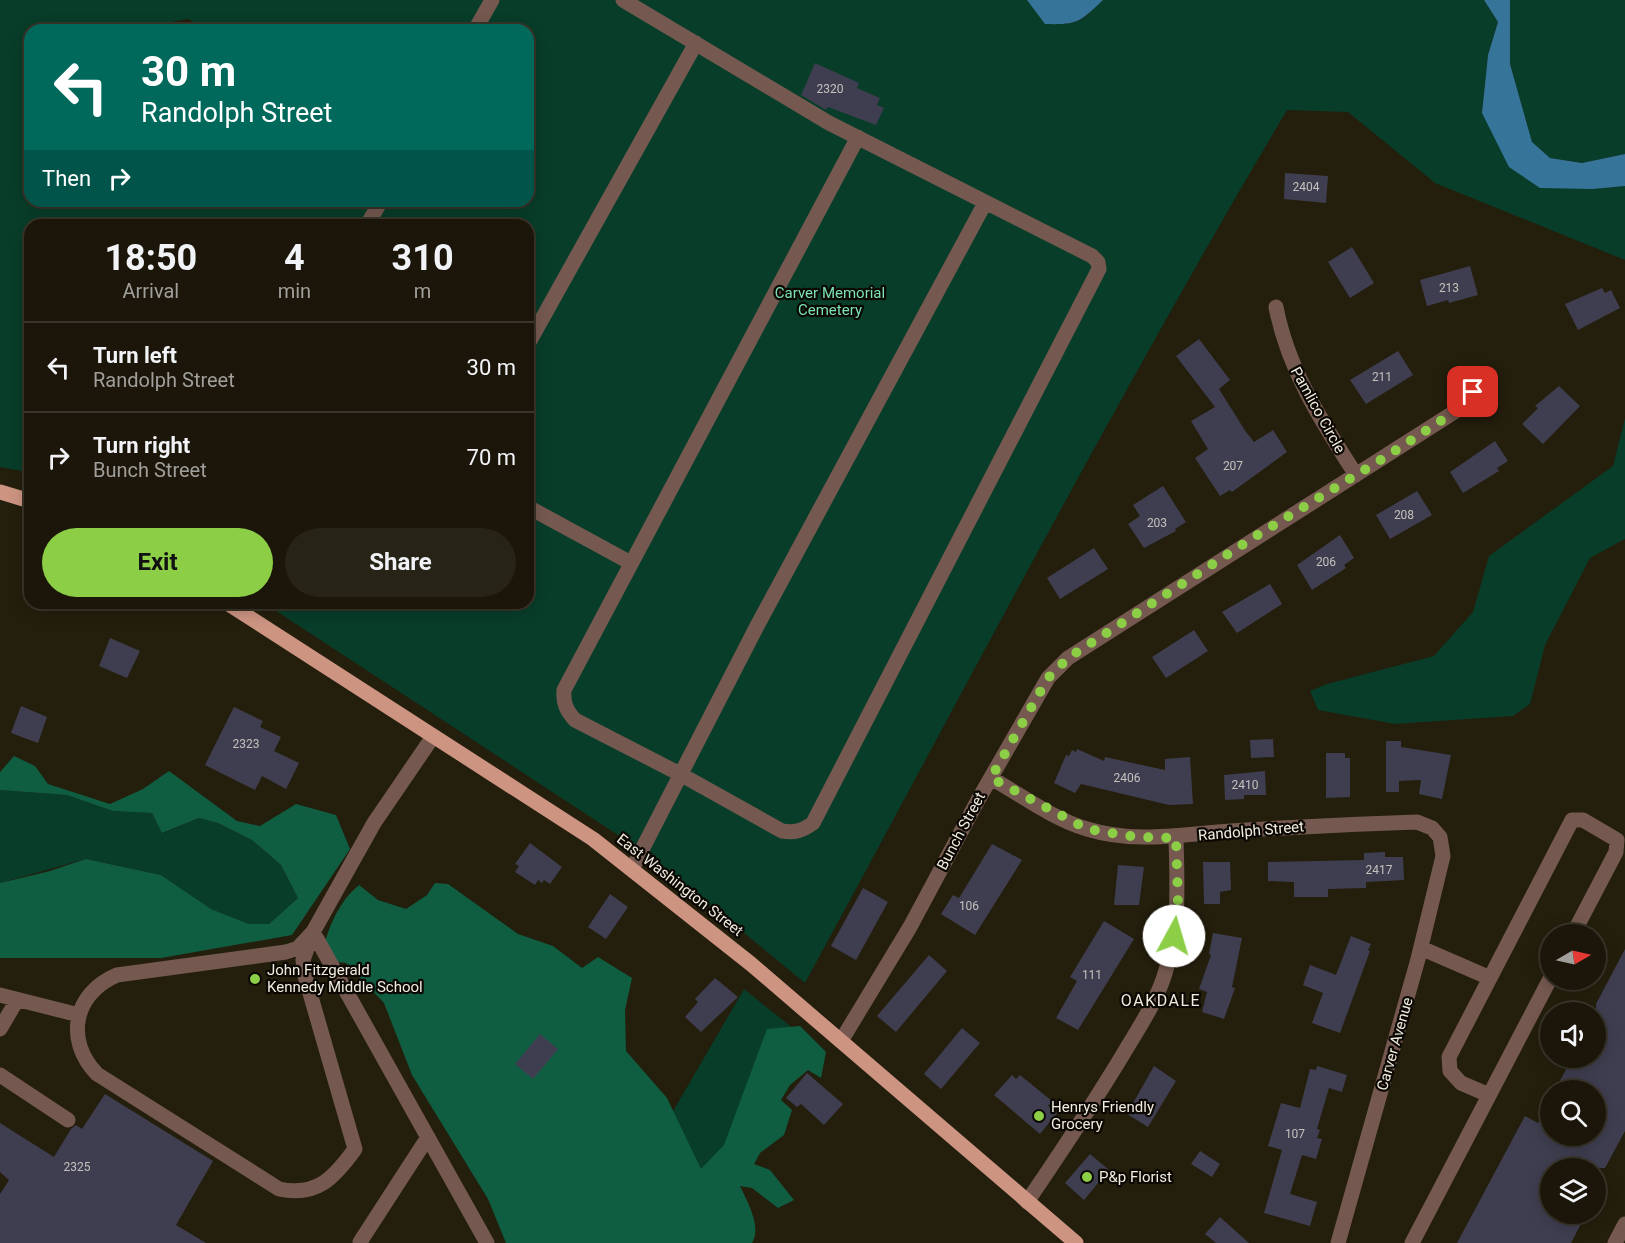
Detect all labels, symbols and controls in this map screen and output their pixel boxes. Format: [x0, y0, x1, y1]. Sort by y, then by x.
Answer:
text: 30 m [141, 47, 236, 96]
icon: left [42, 48, 120, 126]
house number: 2320 [817, 82, 844, 96]
text: Randolph Street [141, 97, 332, 129]
icon: right [103, 162, 136, 195]
text: Then [42, 166, 91, 191]
house number: 2404 [1293, 180, 1320, 194]
text: 18:50 [104, 237, 197, 279]
text: 4 [284, 237, 305, 279]
text: 310 [392, 237, 454, 279]
text: Arrival [122, 279, 179, 303]
text: min [278, 279, 311, 303]
text: m [414, 279, 431, 303]
house number: 213 [1439, 281, 1459, 295]
park label: Carver Memorial Cemetery [775, 284, 885, 319]
text: Turn left [93, 343, 177, 368]
icon: left [42, 351, 75, 384]
text: 30 m [467, 355, 516, 380]
street label: Pamlico Circle [1287, 364, 1349, 456]
pin [1447, 366, 1498, 417]
text: Randolph Street [93, 368, 235, 392]
house number: 211 [1372, 370, 1392, 384]
icon: arrive [1456, 375, 1489, 408]
text: Turn right [93, 433, 190, 458]
icon: right [42, 441, 75, 474]
text: 70 m [467, 445, 516, 470]
text: Bunch Street [93, 458, 207, 482]
house number: 207 [1223, 459, 1243, 473]
house number: 208 [1394, 508, 1414, 522]
house number: 203 [1147, 516, 1167, 530]
button: Exit [42, 528, 273, 597]
button: Share [285, 528, 516, 597]
house number: 206 [1316, 555, 1336, 569]
house number: 2323 [233, 737, 259, 751]
house number: 2406 [1114, 771, 1141, 785]
house number: 2410 [1232, 778, 1259, 792]
street label: Bunch Street [933, 789, 989, 873]
street label: Randolph Street [1197, 817, 1305, 845]
street label: East Washington Street [613, 830, 747, 940]
house number: 2417 [1366, 863, 1393, 877]
house number: 106 [959, 899, 979, 913]
position arrow [1142, 904, 1206, 968]
north arrow [1540, 924, 1606, 990]
map controls [1540, 924, 1606, 1224]
place label: John Fitzgerald Kennedy Middle School [267, 961, 423, 996]
house number: 111 [1082, 968, 1102, 982]
marker: John Fitzgerald Kennedy Middle School [248, 972, 262, 986]
district label: OAKDALE [1121, 991, 1201, 1010]
street label: Carver Avenue [1373, 995, 1417, 1093]
button: sound [1540, 1002, 1606, 1068]
button: search [1540, 1080, 1606, 1146]
place label: Henrys Friendly Grocery [1051, 1098, 1154, 1133]
marker: Henrys Friendly Grocery [1032, 1109, 1046, 1123]
house number: 107 [1285, 1127, 1305, 1141]
button: layers [1540, 1158, 1606, 1224]
house number: 2325 [64, 1160, 91, 1174]
place label: P&p Florist [1099, 1168, 1172, 1186]
marker: P&p Florist [1080, 1170, 1094, 1184]

